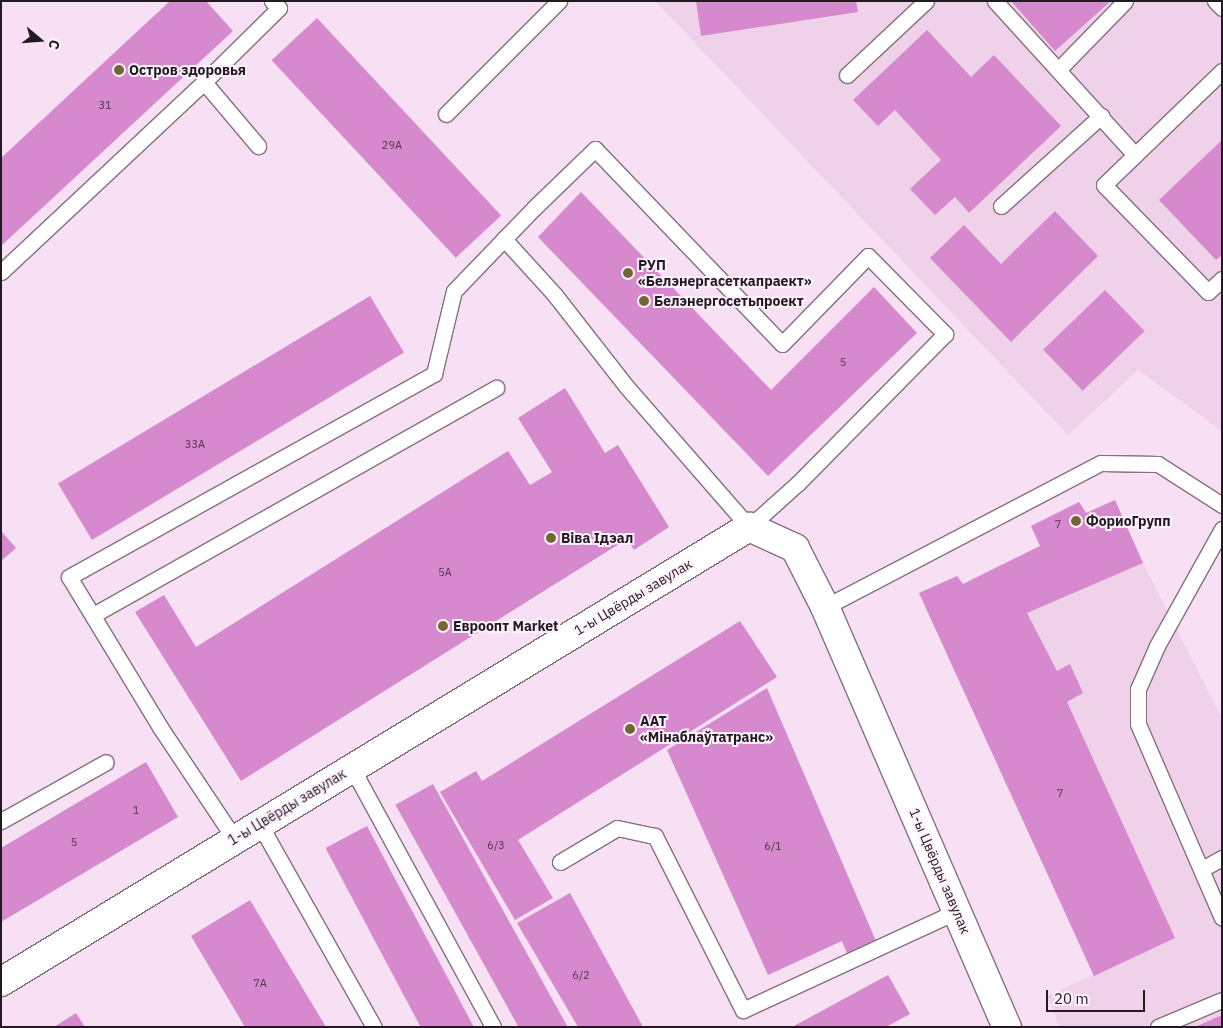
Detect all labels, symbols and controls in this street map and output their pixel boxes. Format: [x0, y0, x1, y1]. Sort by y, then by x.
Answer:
north arrow [15, 15, 65, 65]
text: С [44, 38, 64, 52]
place label: Остров здоровья [129, 62, 246, 78]
marker: Остров здоровья [113, 64, 125, 76]
house number: 31 [98, 98, 112, 112]
house number: 29А [382, 138, 402, 152]
place label: РУП «Белэнергасеткапраект» [638, 257, 811, 290]
marker: РУП «Белэнергасеткапраект» [622, 267, 634, 279]
place label: Белэнергосетьпроект [654, 293, 804, 309]
marker: Белэнергосетьпроект [638, 295, 650, 307]
house number: 5 [840, 355, 846, 369]
house number: 33А [185, 437, 205, 451]
place label: ФориоГрупп [1086, 513, 1171, 529]
marker: ФориоГрупп [1070, 515, 1082, 527]
house number: 7 [1055, 517, 1061, 531]
place label: Віва Ідэал [561, 530, 633, 546]
marker: Віва Ідэал [545, 532, 557, 544]
street label: 1-ы Цвёрды завулак [571, 555, 695, 639]
house number: 5А [438, 565, 452, 579]
place label: Евроопт Market [453, 618, 558, 634]
marker: Евроопт Market [437, 620, 449, 632]
place label: ААТ «Мінаблаўтатранс» [640, 713, 773, 746]
marker: ААТ «Мінаблаўтатранс» [624, 723, 636, 735]
street label: 1-ы Цвёрды завулак [225, 765, 349, 849]
house number: 7 [1057, 786, 1063, 800]
house number: 1 [133, 803, 139, 817]
street label: 1-ы Цвёрды завулак [906, 806, 974, 936]
house number: 5 [71, 835, 77, 849]
house number: 6/3 [487, 838, 505, 852]
house number: 6/1 [764, 839, 782, 853]
house number: 6/2 [572, 968, 590, 982]
house number: 7А [253, 976, 267, 990]
scale bar [1048, 980, 1147, 1012]
text: 20 m [1054, 989, 1089, 1008]

